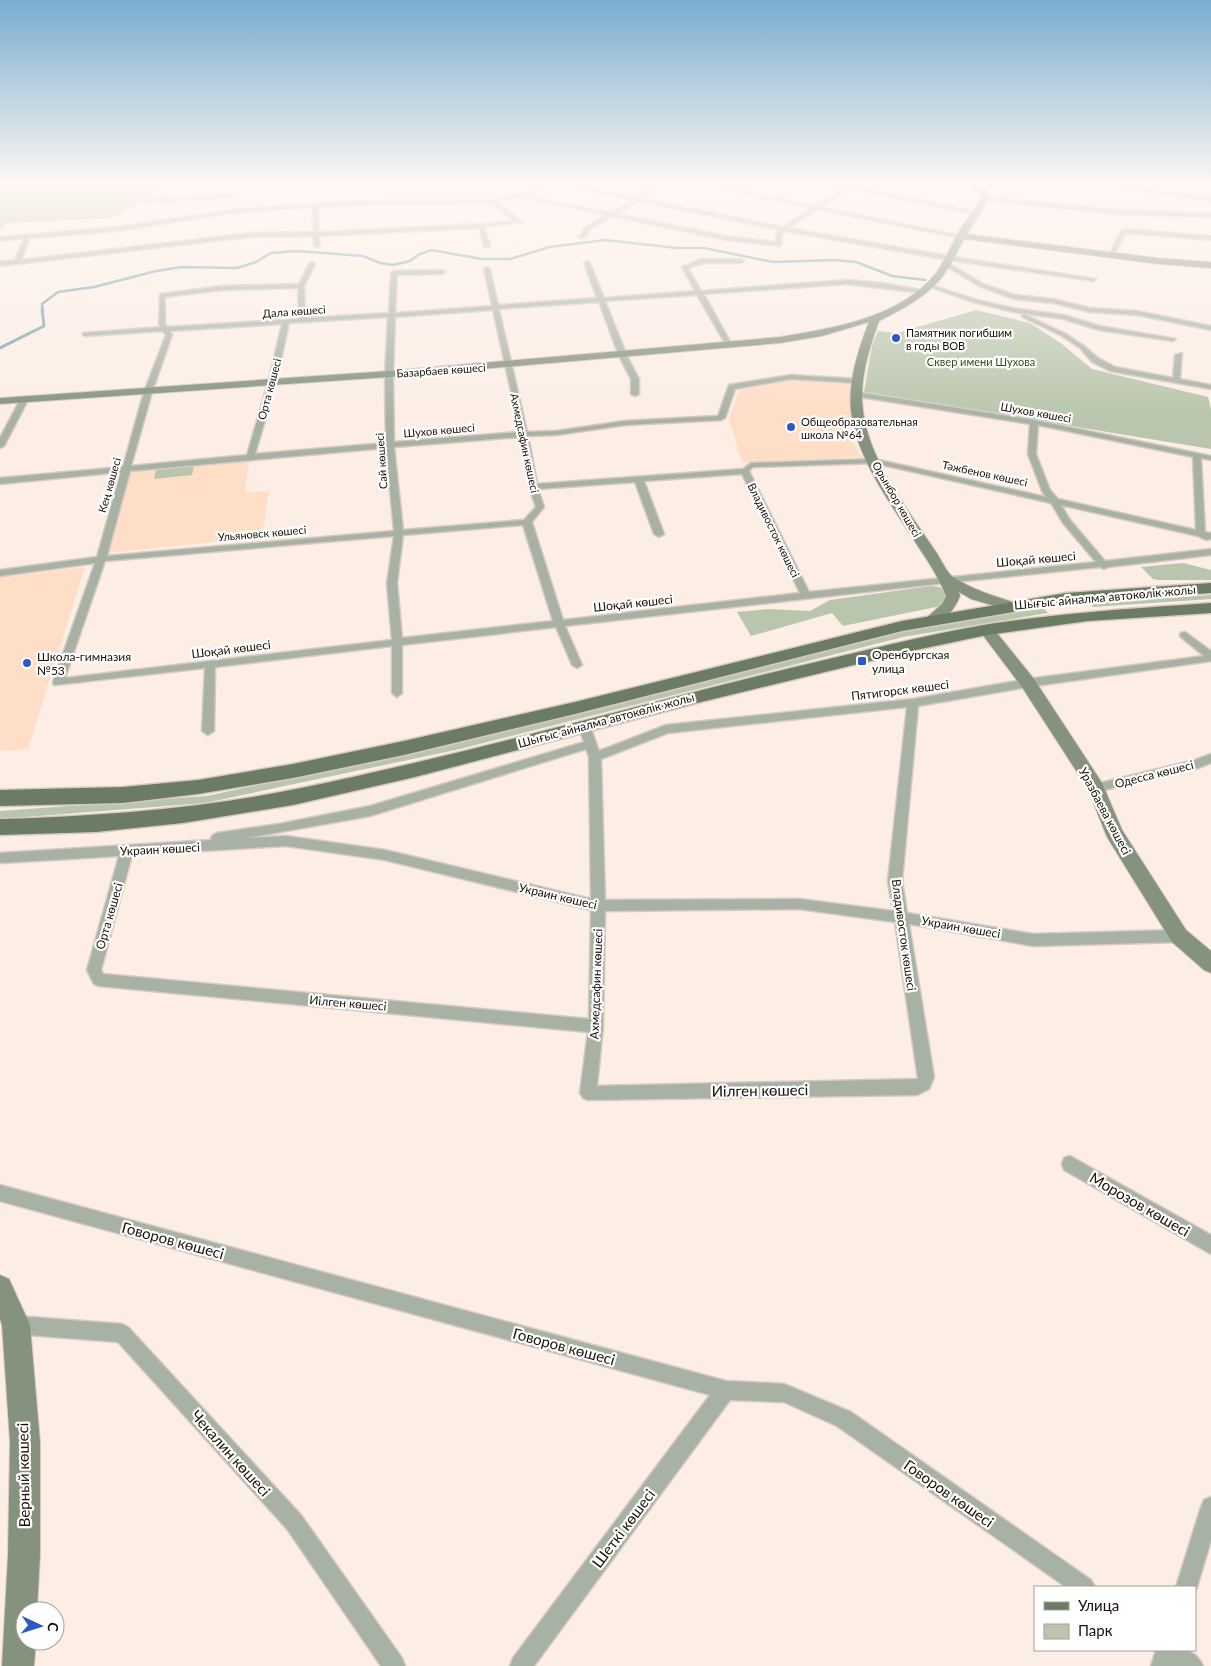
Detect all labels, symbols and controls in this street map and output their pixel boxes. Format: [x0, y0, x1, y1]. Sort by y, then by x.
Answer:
street label: Дала көшесі [262, 302, 326, 320]
place label: Памятник погибшим в годы ВОВ [906, 326, 1012, 352]
marker: Памятник погибшим в годы ВОВ [890, 332, 902, 344]
park label: Сквер имени Шухова [927, 355, 1035, 368]
street label: Орта көшесі [255, 357, 284, 421]
street label: Базарбаев көшесі [396, 360, 486, 380]
street label: Ахмедсафин көшесі [508, 392, 542, 494]
street label: Шухов көшесі [1000, 399, 1073, 425]
place label: Общеобразовательная школа №64 [801, 415, 918, 441]
street label: Шухов көшесі [403, 420, 476, 440]
marker: Общеобразовательная школа №64 [785, 421, 797, 433]
street label: Сай көшесі [373, 432, 389, 490]
street label: Кең көшесі [95, 456, 123, 514]
street label: Тәжбенов көшесі [941, 458, 1029, 488]
street label: Орынбор көшесі [870, 459, 924, 539]
street label: Владивосток көшесі [745, 481, 803, 580]
street label: Ульяновск көшесі [217, 523, 307, 543]
street label: Шоқай көшесі [996, 548, 1077, 570]
street label: Шығыс айналма автокөлік жолы [1014, 582, 1196, 612]
street label: Шоқай көшесі [592, 591, 674, 615]
street label: Шоқай көшесі [190, 637, 272, 661]
place label: Оренбургская улица [872, 647, 950, 676]
place label: Школа-гимназия №53 [37, 649, 131, 678]
marker: Оренбургская улица [856, 655, 868, 667]
marker: Школа-гимназия №53 [21, 657, 33, 669]
street label: Пятигорск көшесі [850, 677, 950, 703]
street label: Шығыс айналма автокөлік жолы [516, 689, 696, 751]
street label: Одесса көшесі [1113, 757, 1195, 791]
street label: Уразбаева көшесі [1076, 765, 1134, 857]
street label: Украин көшесі [120, 839, 200, 859]
street label: Владивосток көшесі [889, 878, 919, 992]
street label: Украин көшесі [517, 880, 599, 912]
street label: Орта көшесі [92, 881, 126, 951]
street label: Украин көшесі [920, 913, 1002, 941]
street label: Ахмедсафин көшесі [587, 928, 605, 1040]
street label: Иілген көшесі [309, 992, 387, 1014]
street label: Иілген көшесі [711, 1080, 809, 1100]
street label: Морозов көшесі [1087, 1168, 1193, 1240]
street label: Говоров көшесі [120, 1218, 226, 1262]
street label: Говоров көшесі [511, 1324, 617, 1368]
street label: Чекалин көшесі [188, 1406, 274, 1500]
street label: Верный көшесі [13, 1423, 33, 1527]
street label: Говоров көшесі [901, 1455, 997, 1531]
street label: Шеткі көшесі [588, 1485, 658, 1571]
legend [1034, 1586, 1196, 1651]
text: Улица [1078, 1596, 1119, 1614]
north arrow [15, 1601, 65, 1651]
text: Парк [1078, 1621, 1113, 1639]
text: С [45, 1622, 62, 1633]

